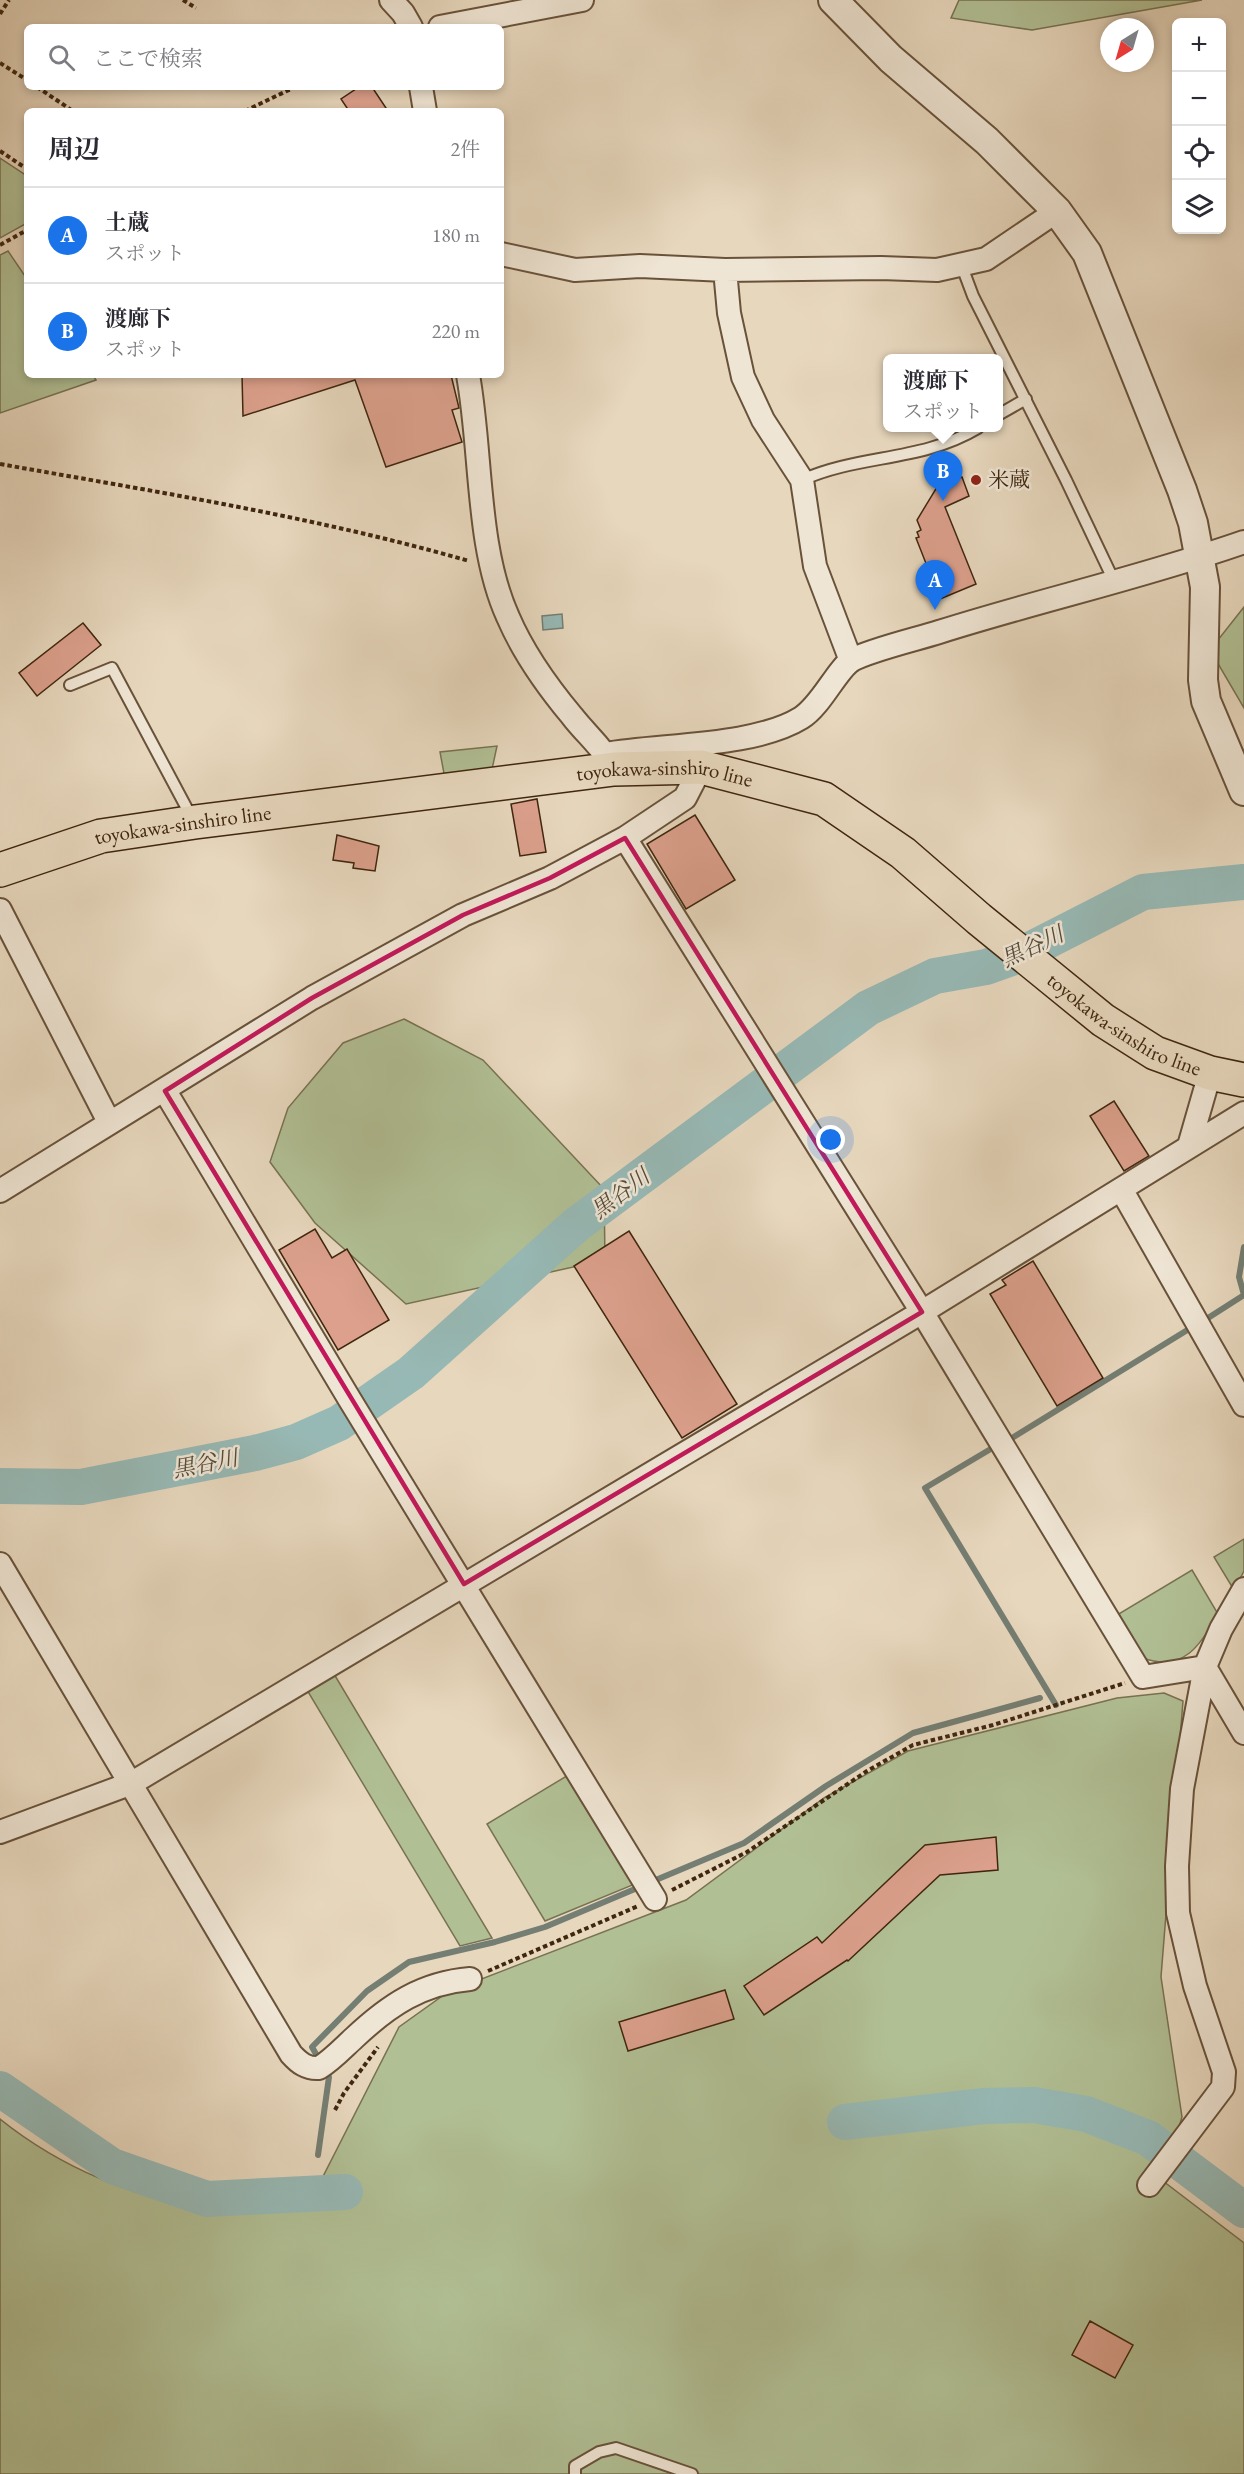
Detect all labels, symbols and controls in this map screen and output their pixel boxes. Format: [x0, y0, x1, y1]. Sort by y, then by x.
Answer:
north arrow [1100, 18, 1154, 72]
map controls [1172, 18, 1226, 234]
button: + [1172, 18, 1226, 72]
search box [24, 24, 504, 90]
icon: search [45, 41, 78, 74]
text: ここで検索 [93, 44, 203, 73]
button: − [1172, 72, 1226, 126]
button: locate [1172, 126, 1226, 180]
text: 周辺 [48, 132, 100, 166]
text: 2件 [450, 136, 480, 162]
button: layers [1172, 180, 1226, 234]
text: 土蔵 [105, 208, 149, 237]
text: A [60, 222, 75, 248]
text: 180 m [432, 222, 480, 248]
text: スポット [105, 240, 185, 266]
text: 渡廊下 [105, 304, 171, 333]
text: B [61, 318, 74, 344]
text: 220 m [432, 318, 480, 344]
text: スポット [105, 336, 185, 362]
popup [883, 354, 1003, 432]
text: 渡廊下 [903, 366, 969, 395]
text: スポット [903, 398, 983, 424]
pin: B [924, 452, 962, 501]
place label: 米蔵 [988, 466, 1030, 493]
marker: 米蔵 [969, 473, 983, 487]
pin: A [916, 560, 954, 610]
street label: toyokawa-sinshiro line [574, 753, 756, 793]
street label: toyokawa-sinshiro line [90, 799, 273, 850]
water label: 黒谷川 [996, 919, 1070, 974]
street label: toyokawa-sinshiro line [1042, 966, 1205, 1082]
your location [816, 1125, 845, 1154]
water label: 黒谷川 [585, 1161, 657, 1225]
water label: 黒谷川 [170, 1443, 242, 1484]

